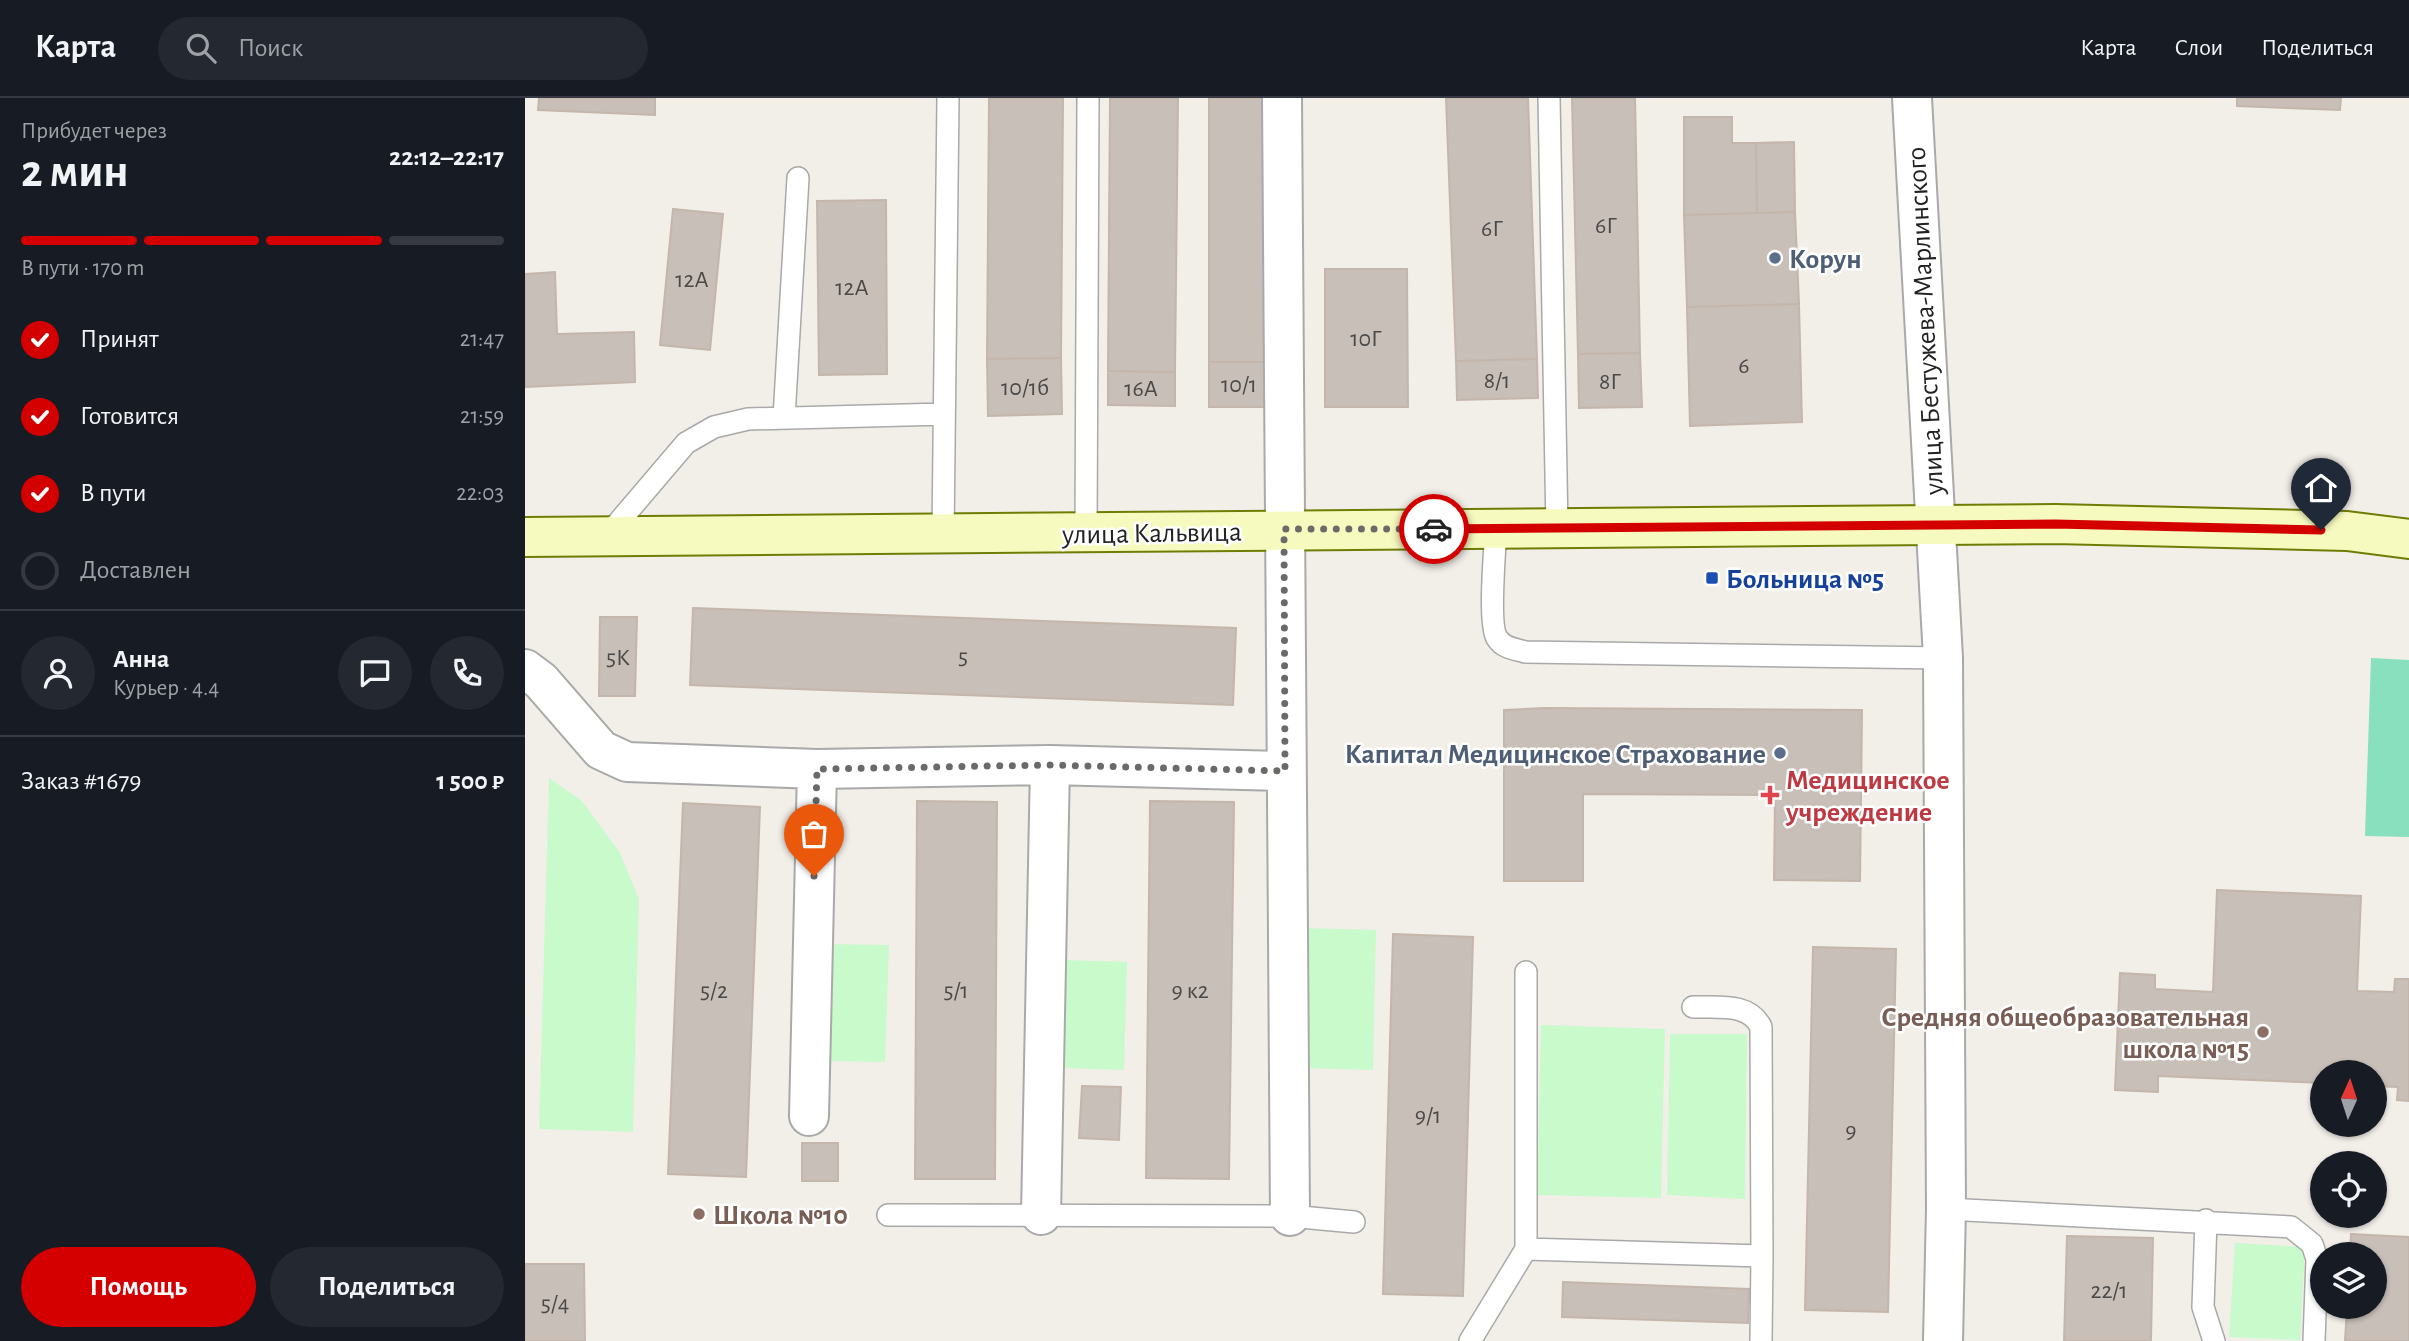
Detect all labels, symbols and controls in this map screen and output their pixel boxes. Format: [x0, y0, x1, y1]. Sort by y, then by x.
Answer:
search box [158, 17, 648, 80]
icon: search [182, 29, 220, 67]
text: Карта [35, 31, 116, 64]
text: Поиск [238, 35, 303, 61]
text: Карта [2080, 36, 2136, 60]
text: Слои [2174, 36, 2223, 60]
text: Поделиться [2261, 36, 2374, 60]
text: Прибудет через [21, 120, 167, 143]
text: 22:12–22:17 [389, 144, 504, 170]
street label: улица Бестужева-Марлинского [1903, 146, 1949, 497]
text: 2 мин [21, 149, 129, 195]
house number: 6Г [1595, 214, 1617, 238]
house number: 6Г [1481, 217, 1503, 241]
place label: Корун [1789, 246, 1862, 274]
marker: Корун [1767, 250, 1783, 266]
text: В пути · 170 m [21, 257, 145, 280]
house number: 12А [675, 268, 709, 292]
house number: 12А [835, 276, 869, 300]
icon: check [21, 321, 59, 359]
text: Принят [80, 326, 159, 352]
house number: 10Г [1350, 327, 1382, 351]
text: 21:47 [460, 328, 504, 351]
house number: 6 [1738, 354, 1750, 378]
house number: 8/1 [1484, 369, 1510, 393]
house number: 8Г [1599, 370, 1621, 394]
house number: 10/1 [1221, 373, 1257, 397]
house number: 10/1б [1001, 376, 1049, 400]
house number: 16А [1124, 377, 1158, 401]
icon: check [21, 398, 59, 436]
text: Готовится [80, 403, 179, 429]
text: 21:59 [460, 405, 504, 428]
pin [2291, 458, 2351, 530]
icon: home [2302, 469, 2340, 507]
icon: check [21, 475, 59, 513]
text: В пути [80, 480, 146, 506]
text: 22:03 [456, 482, 504, 505]
courier [1399, 494, 1469, 564]
icon: car [1415, 510, 1453, 548]
street label: улица Кальвица [1061, 518, 1242, 550]
text: Доставлен [80, 557, 191, 583]
place label: Больница №5 [1726, 566, 1884, 594]
marker: Больница №5 [1704, 570, 1720, 586]
button: person [21, 636, 95, 710]
button: chat [338, 636, 412, 710]
button: phone [430, 636, 504, 710]
house number: 5 [958, 645, 968, 669]
text: Анна [113, 646, 169, 672]
house number: 5К [606, 646, 630, 670]
text: Курьер · 4.4 [113, 677, 219, 700]
place label: Капитал Медицинское Страхование [1345, 741, 1766, 769]
marker: Капитал Медицинское Страхование [1772, 745, 1788, 761]
place label: Медицинское учреждение [1785, 767, 1950, 827]
text: Заказ #1679 [21, 768, 142, 794]
text: 1 500 ₽ [436, 768, 504, 794]
marker: Медицинское учреждение [1760, 785, 1780, 805]
pin [784, 804, 844, 876]
icon: bag [795, 815, 833, 853]
house number: 5/2 [700, 979, 728, 1003]
house number: 5/1 [943, 979, 969, 1003]
house number: 9 к2 [1171, 979, 1209, 1003]
place label: Средняя общеобразовательная школа №15 [1881, 1004, 2249, 1064]
marker: Средняя общеобразовательная школа №15 [2255, 1024, 2271, 1040]
north arrow [2310, 1060, 2387, 1138]
map controls [2310, 1060, 2387, 1319]
house number: 9/1 [1415, 1104, 1441, 1128]
house number: 9 [1845, 1119, 1857, 1143]
button: locate [2310, 1151, 2387, 1228]
place label: Школа №10 [713, 1202, 848, 1230]
marker: Школа №10 [691, 1206, 707, 1222]
button: layers [2310, 1242, 2387, 1319]
button: Помощь [21, 1247, 256, 1327]
button: Поделиться [270, 1247, 504, 1327]
house number: 22/1 [2091, 1279, 2127, 1303]
house number: 5/4 [541, 1292, 569, 1316]

